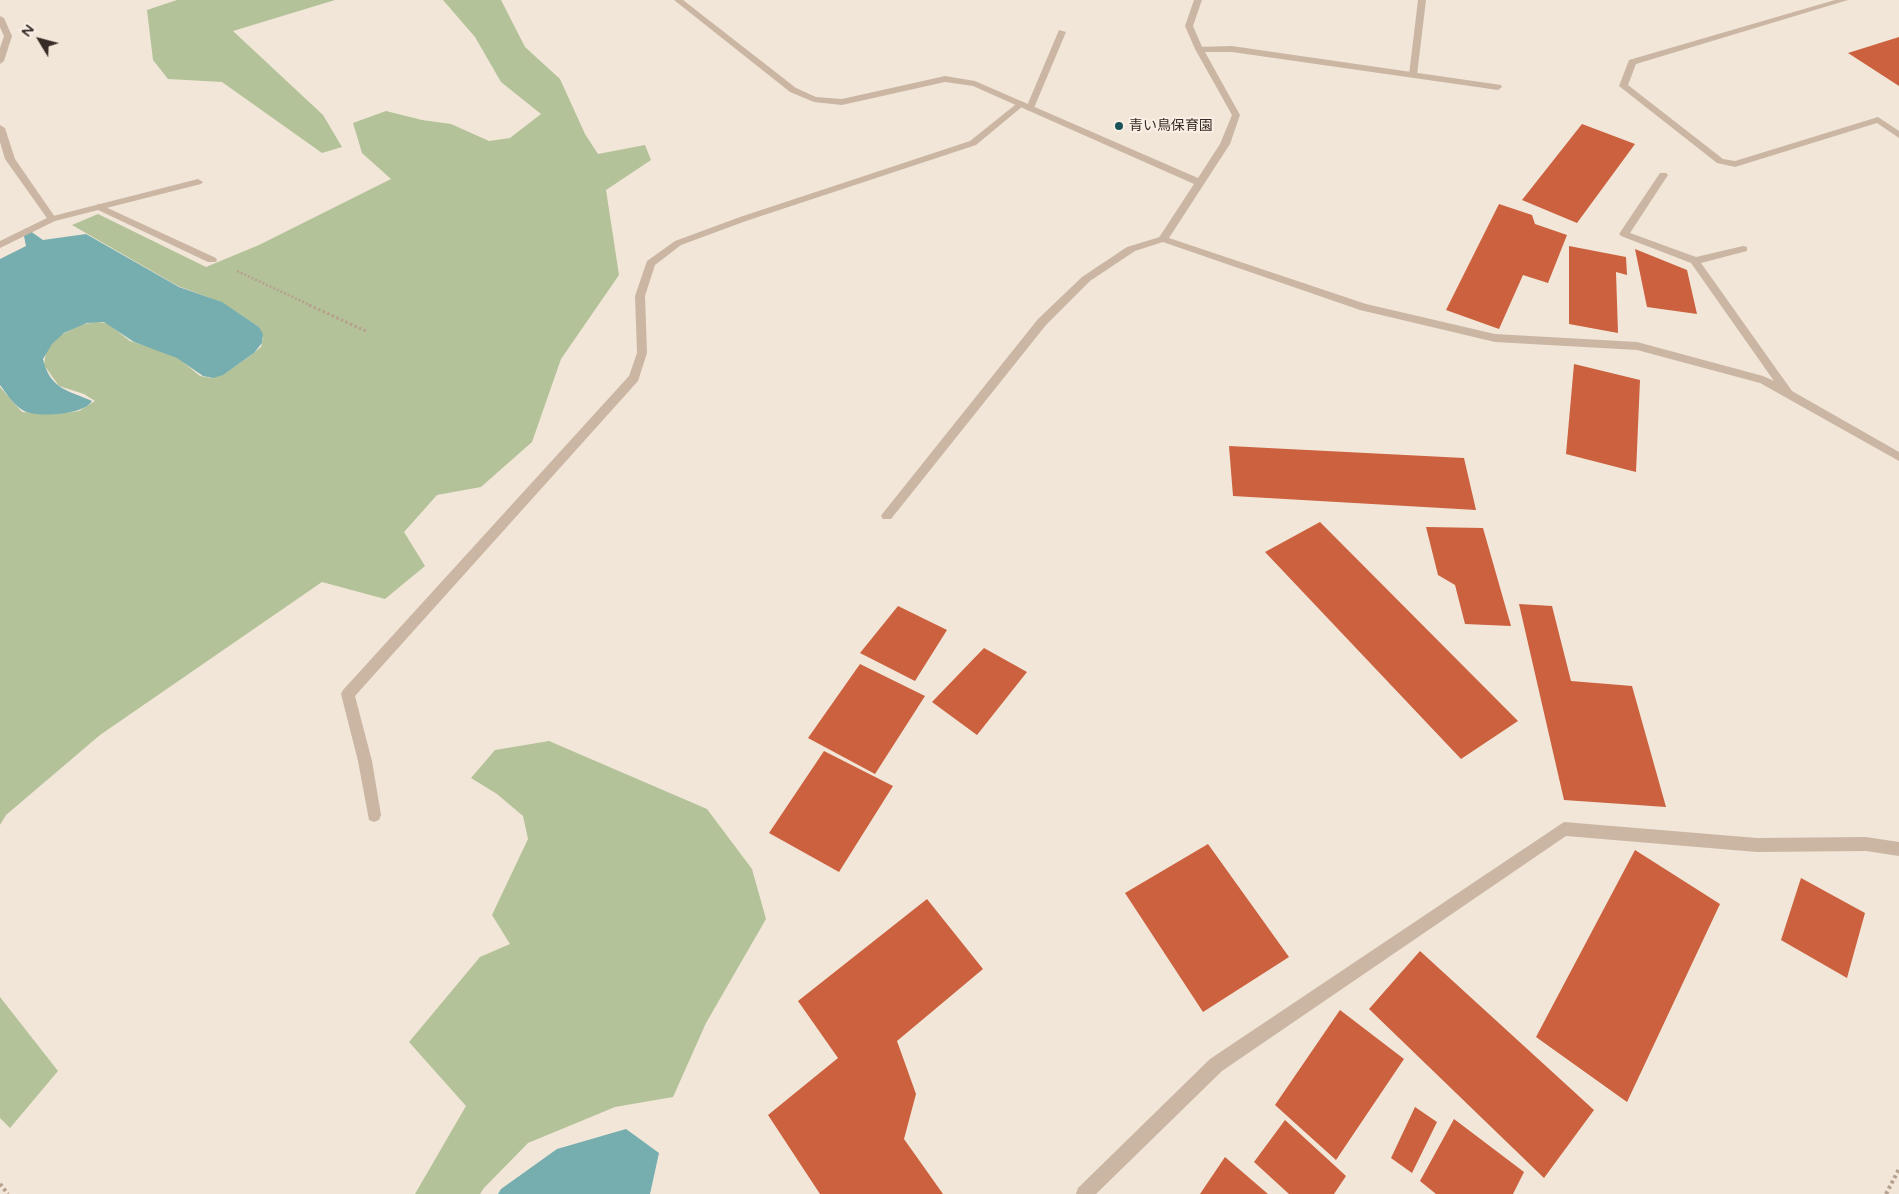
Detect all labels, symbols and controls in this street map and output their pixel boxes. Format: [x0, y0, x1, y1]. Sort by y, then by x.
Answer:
north arrow [15, 15, 65, 65]
text: N [17, 21, 38, 40]
place label: 青い鳥保育園 [1129, 118, 1213, 134]
marker: 青い鳥保育園 [1113, 120, 1125, 132]

